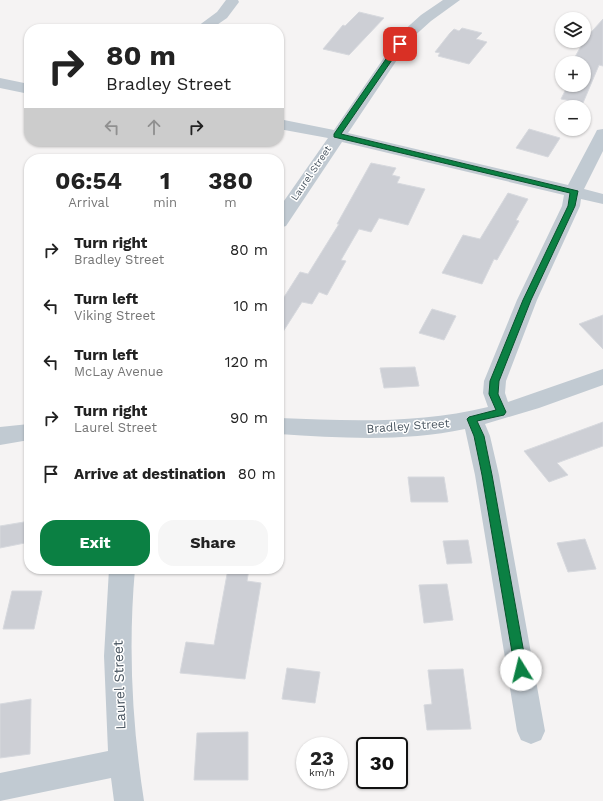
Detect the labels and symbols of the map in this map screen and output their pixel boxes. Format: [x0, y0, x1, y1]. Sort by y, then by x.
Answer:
pin [383, 27, 417, 61]
street label: Laurel Street [289, 143, 334, 202]
street label: Bradley Street [366, 416, 450, 436]
street label: Laurel Street [109, 640, 129, 730]
position arrow [500, 649, 542, 691]
speed limit sign: 30 [356, 737, 408, 789]

